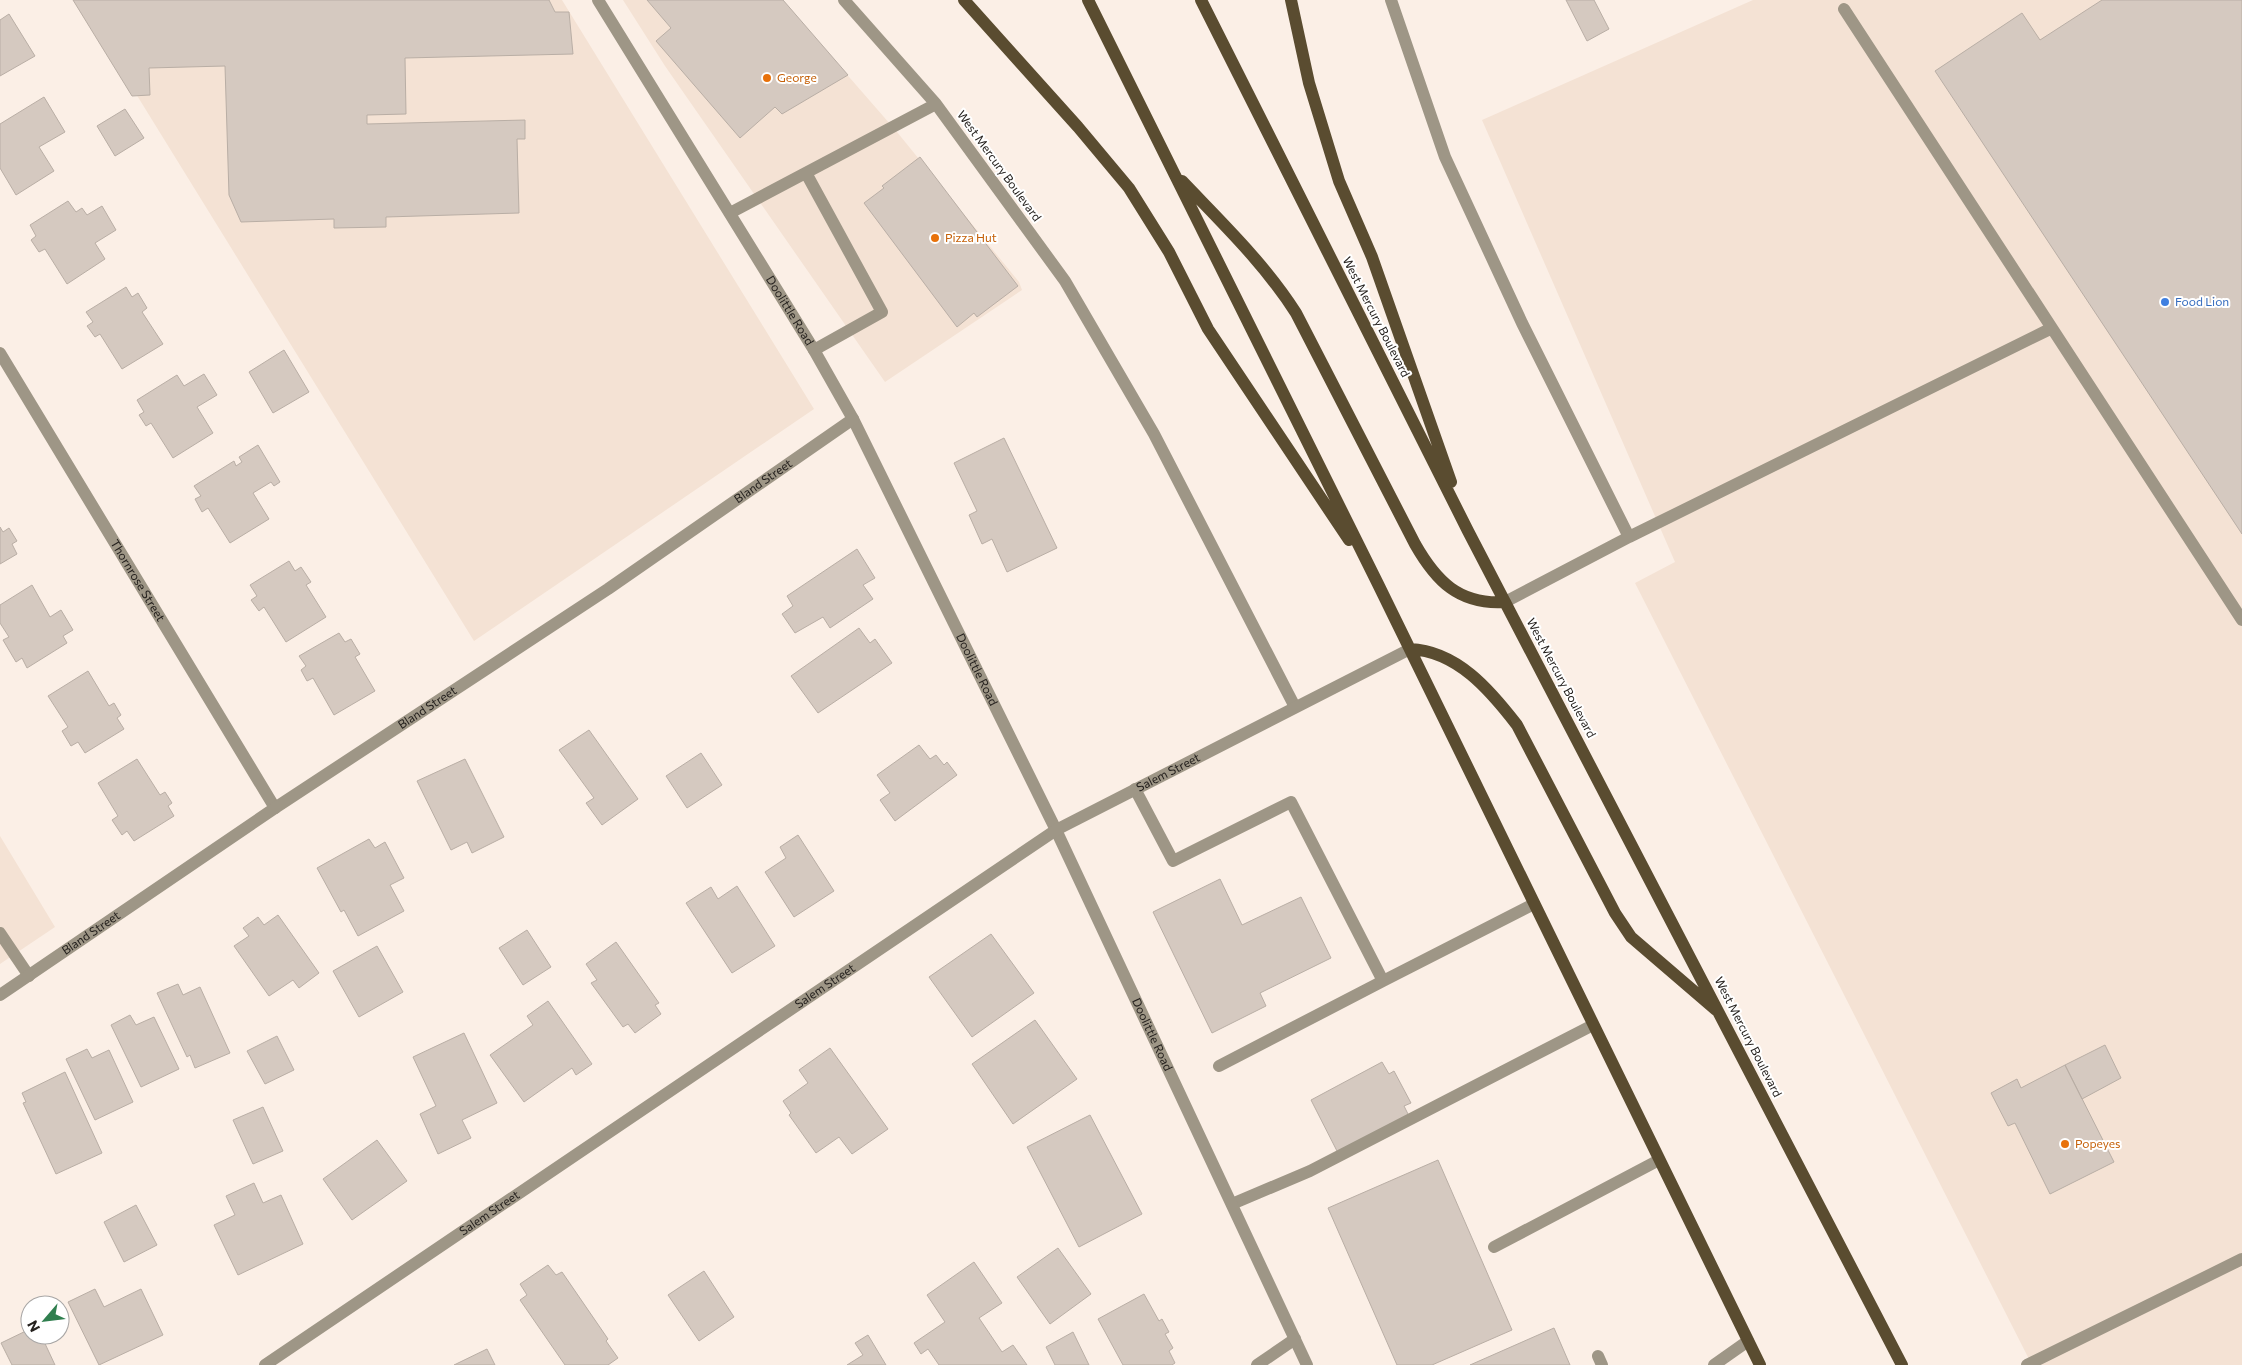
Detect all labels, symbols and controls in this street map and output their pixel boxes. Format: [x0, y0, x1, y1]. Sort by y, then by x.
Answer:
place label: George [777, 70, 817, 84]
marker: George [761, 72, 773, 84]
street label: West Mercury Boulevard [955, 107, 1045, 224]
place label: Pizza Hut [945, 230, 997, 244]
marker: Pizza Hut [929, 232, 941, 244]
street label: West Mercury Boulevard [1340, 254, 1413, 379]
street label: Doolittle Road [764, 273, 817, 347]
place label: Food Lion [2175, 294, 2229, 308]
marker: Food Lion [2159, 296, 2171, 308]
street label: Bland Street [731, 456, 794, 505]
street label: Thornrose Street [108, 537, 169, 624]
street label: West Mercury Boulevard [1524, 615, 1599, 740]
street label: Doolittle Road [954, 631, 1001, 708]
street label: Bland Street [395, 683, 459, 731]
street label: Salem Street [1134, 750, 1202, 794]
street label: Bland Street [59, 908, 122, 957]
street label: Salem Street [792, 960, 857, 1011]
street label: West Mercury Boulevard [1712, 974, 1785, 1099]
street label: Doolittle Road [1130, 996, 1176, 1073]
place label: Popeyes [2075, 1136, 2121, 1150]
marker: Popeyes [2059, 1138, 2071, 1150]
street label: Salem Street [456, 1187, 522, 1238]
north arrow [20, 1295, 70, 1345]
text: N [23, 1318, 43, 1335]

